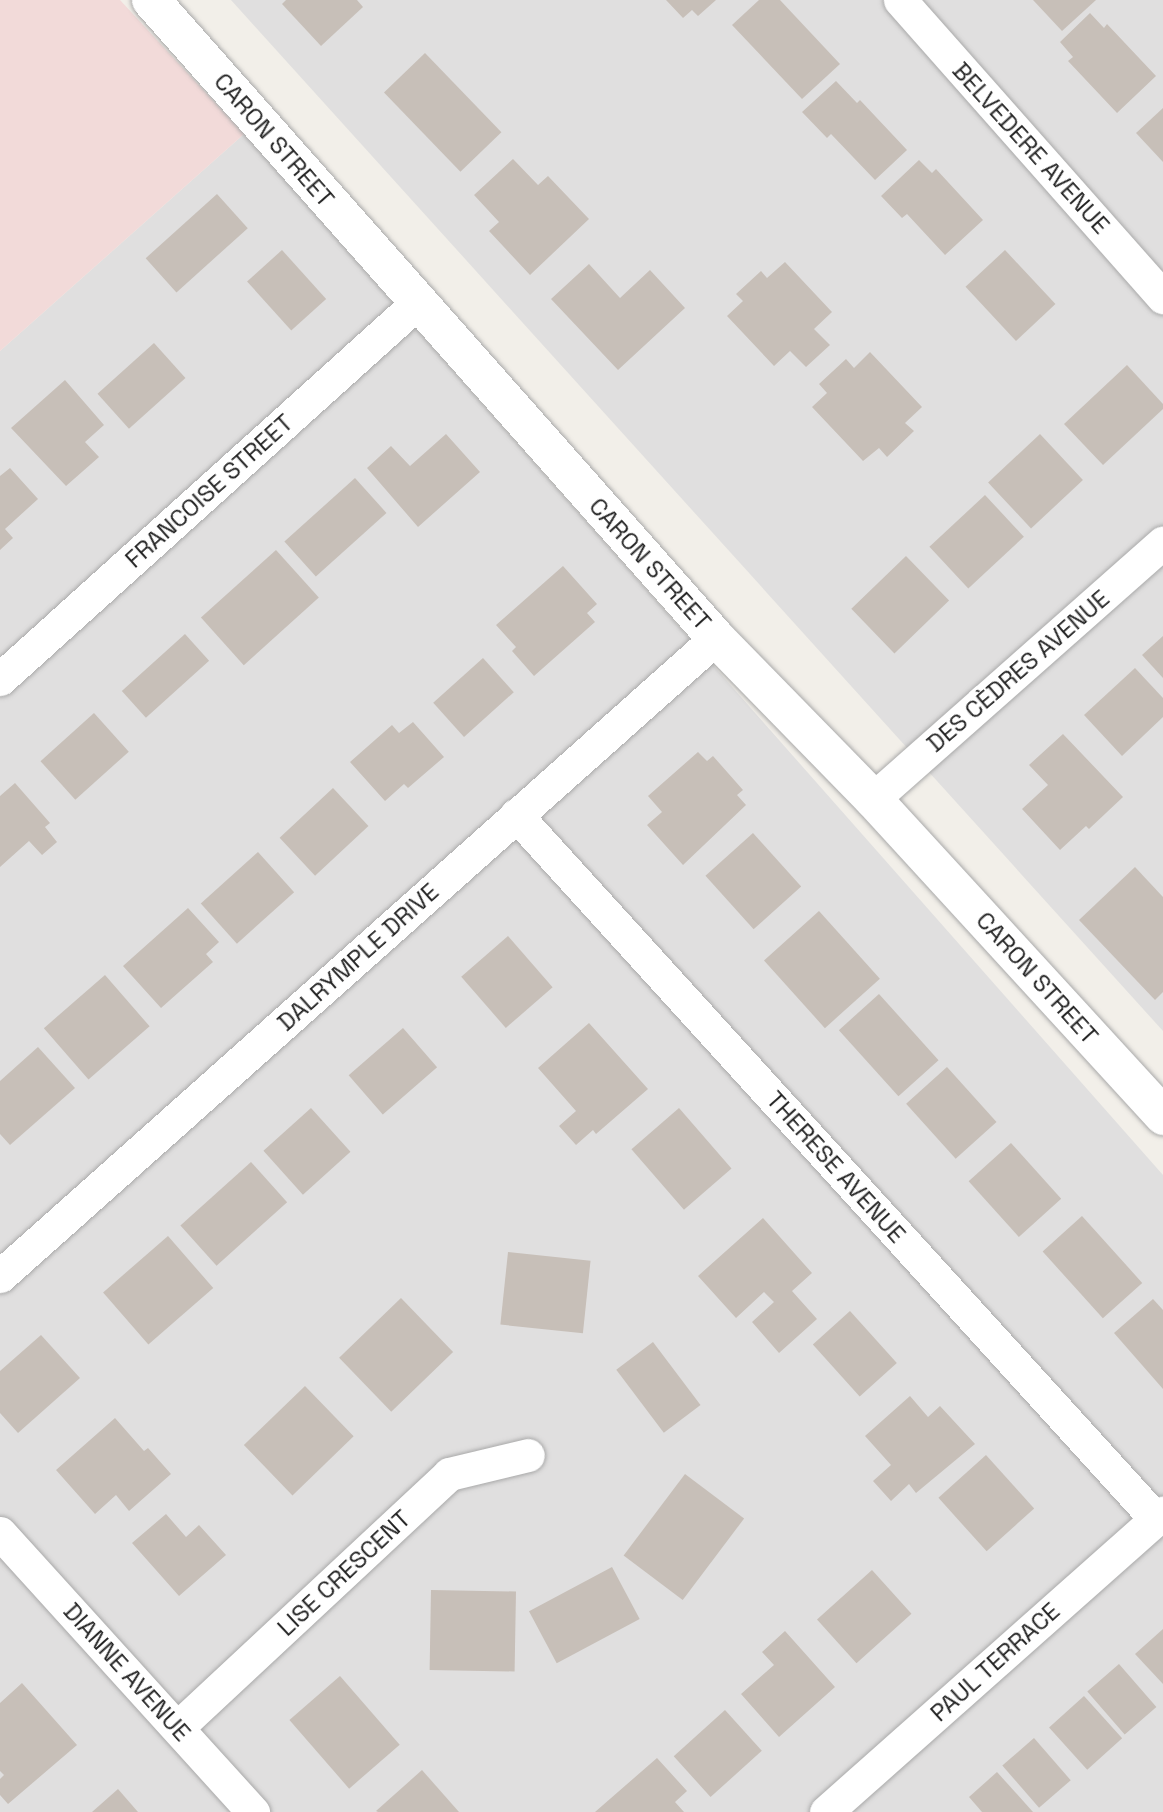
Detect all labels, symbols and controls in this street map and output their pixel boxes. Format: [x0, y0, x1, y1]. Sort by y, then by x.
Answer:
street label: BELVEDERE AVENUE [946, 56, 1116, 240]
street label: CARON STREET [208, 67, 340, 213]
street label: FRANCOISE STREET [119, 408, 299, 574]
street label: CARON STREET [583, 492, 717, 636]
street label: DES CÈDRES AVENUE [921, 584, 1115, 758]
street label: DALRYMPLE DRIVE [272, 877, 444, 1037]
street label: CARON STREET [970, 906, 1104, 1050]
street label: THERESE AVENUE [760, 1085, 912, 1249]
street label: LISE CRESCENT [272, 1504, 416, 1642]
street label: PAUL TERRACE [924, 1596, 1066, 1728]
street label: DIANNE AVENUE [57, 1597, 197, 1747]

